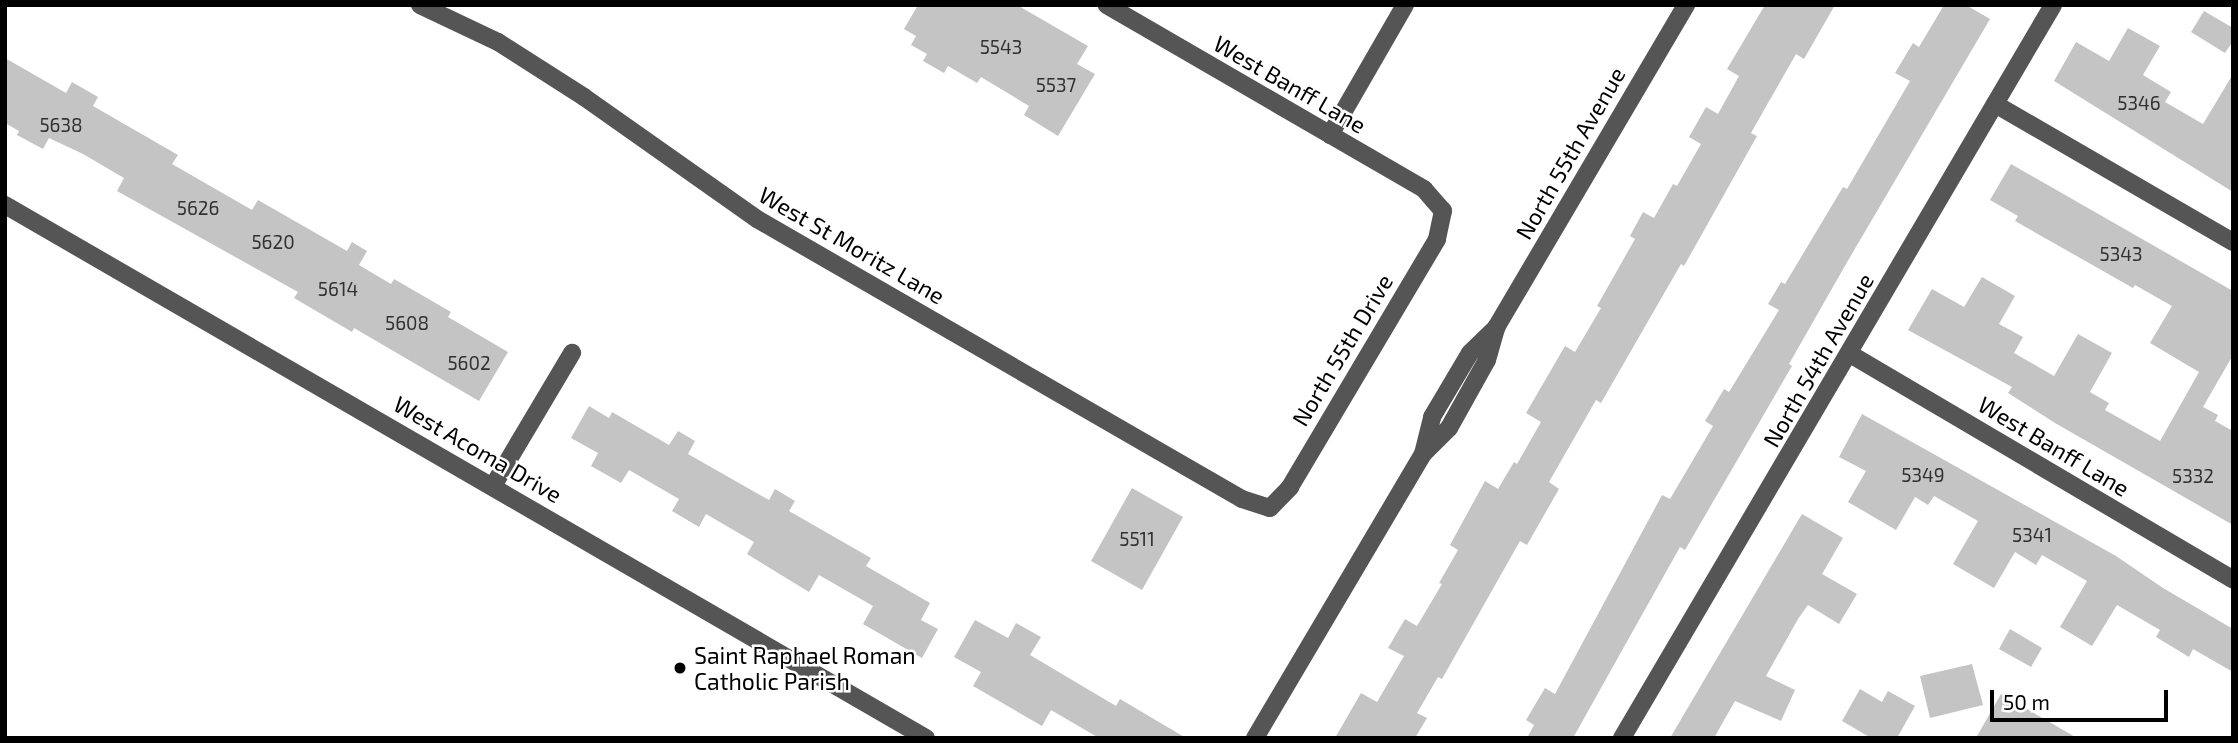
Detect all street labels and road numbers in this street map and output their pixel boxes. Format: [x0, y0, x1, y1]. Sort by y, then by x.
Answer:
street label: West Banff Lane [1209, 29, 1371, 139]
street label: North 55th Avenue [1509, 62, 1631, 244]
street label: West St Moritz Lane [754, 181, 950, 309]
street label: North 54th Avenue [1757, 268, 1879, 452]
street label: North 55th Drive [1286, 269, 1398, 431]
street label: West Acoma Drive [389, 389, 567, 509]
street label: West Banff Lane [1974, 390, 2134, 502]

